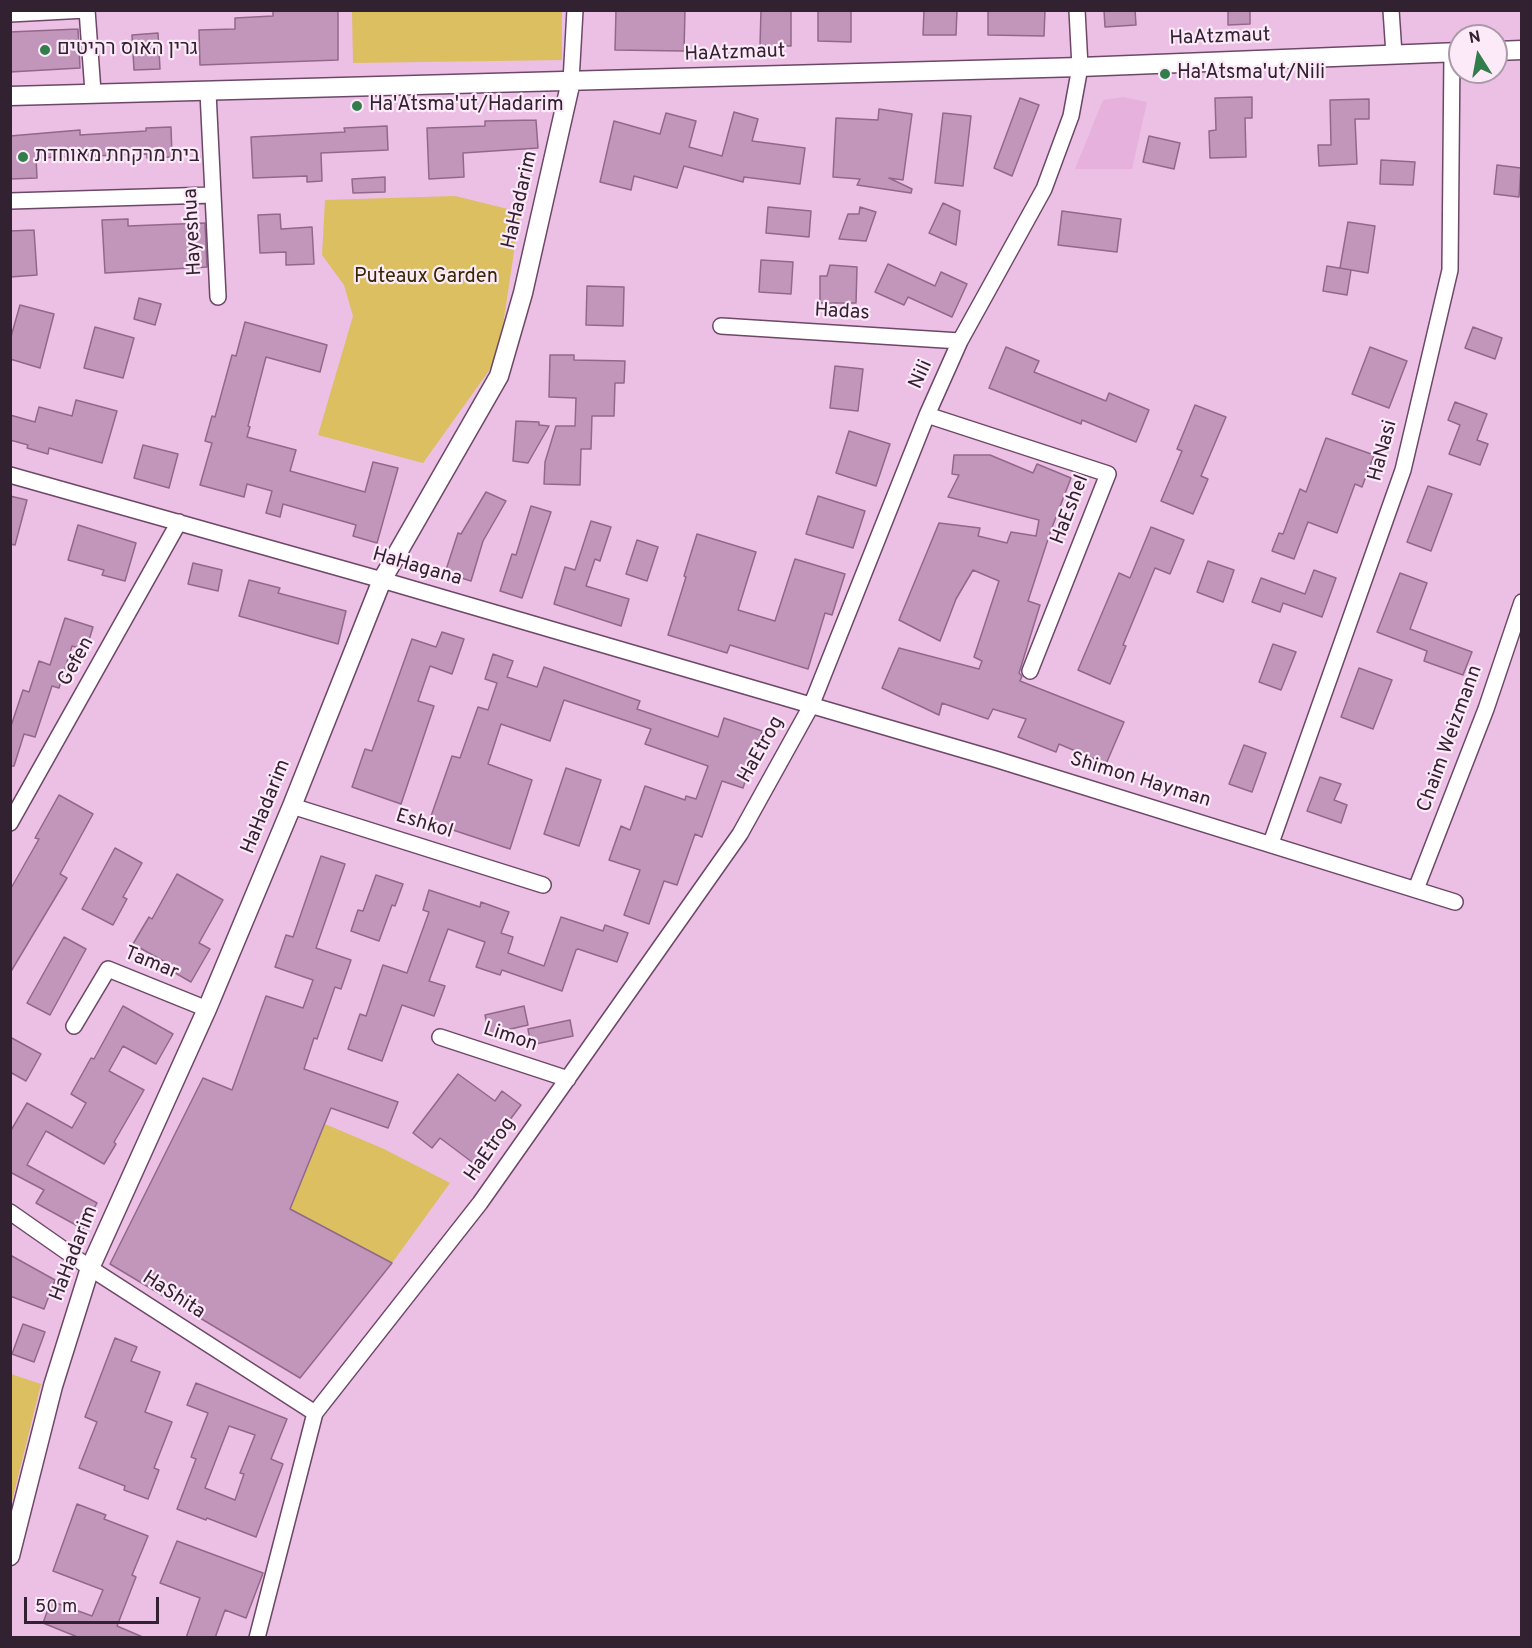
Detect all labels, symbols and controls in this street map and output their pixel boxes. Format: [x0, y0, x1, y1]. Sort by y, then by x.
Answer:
street label: HaAtzmaut [1169, 24, 1271, 52]
north arrow [1448, 24, 1508, 84]
text: N [1467, 27, 1482, 49]
place label: גרין האוס רהיטים [57, 38, 198, 62]
street label: HaAtzmaut [684, 40, 786, 68]
marker: גרין האוס רהיטים [38, 43, 52, 57]
place label: Ha'Atsma'ut/Nili [1177, 62, 1325, 86]
marker: Ha'Atsma'ut/Nili [1158, 67, 1172, 81]
place label: Ha'Atsma'ut/Hadarim [369, 94, 564, 118]
marker: Ha'Atsma'ut/Hadarim [350, 99, 364, 113]
place label: בית מרקחת מאוחדת [35, 145, 199, 169]
street label: HaHadarim [498, 149, 544, 251]
marker: בית מרקחת מאוחדת [16, 150, 30, 164]
street label: Hayeshua [180, 188, 208, 276]
park label: Puteaux Garden [354, 266, 498, 290]
street label: Hadas [814, 300, 870, 326]
street label: Nili [905, 357, 939, 393]
street label: HaNasi [1364, 418, 1404, 484]
street label: HaEshel [1047, 472, 1095, 548]
street label: HaHagana [369, 544, 465, 592]
street label: Gefen [54, 633, 100, 691]
street label: Chaim Weizmann [1413, 662, 1489, 816]
street label: HaEtrog [734, 712, 790, 788]
street label: Shimon Hayman [1067, 748, 1213, 814]
street label: HaHadarim [237, 756, 297, 858]
street label: Eshkol [392, 805, 456, 845]
street label: Tamar [120, 942, 182, 986]
street label: Limon [480, 1018, 540, 1058]
street label: HaEtrog [460, 1113, 522, 1187]
street label: HaHadarim [46, 1203, 104, 1305]
street label: HaShita [137, 1267, 209, 1325]
scale bar [27, 1585, 162, 1623]
text: 50 m [35, 1596, 77, 1619]

